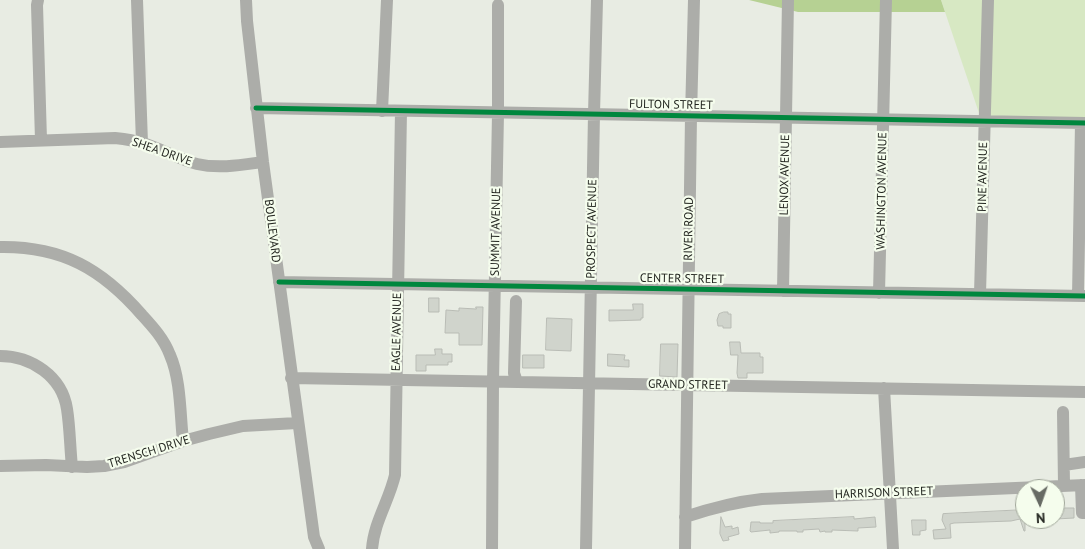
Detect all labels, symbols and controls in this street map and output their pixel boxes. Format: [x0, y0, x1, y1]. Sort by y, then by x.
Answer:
street label: FULTON STREET [629, 97, 713, 113]
street label: WASHINGTON AVENUE [874, 132, 890, 250]
street label: LENOX AVENUE [777, 134, 793, 216]
street label: SHEA DRIVE [130, 135, 194, 169]
street label: PINE AVENUE [975, 142, 991, 212]
street label: PROSPECT AVENUE [584, 179, 600, 279]
street label: SUMMIT AVENUE [488, 188, 504, 276]
street label: RIVER ROAD [681, 197, 697, 261]
street label: BOULEVARD [261, 198, 283, 264]
street label: CENTER STREET [640, 271, 724, 287]
street label: EAGLE AVENUE [389, 293, 405, 371]
street label: GRAND STREET [648, 377, 728, 393]
street label: TRENSCH DRIVE [106, 433, 192, 471]
north arrow [1015, 479, 1065, 529]
street label: HARRISON STREET [835, 484, 933, 502]
text: N [1036, 509, 1046, 527]

